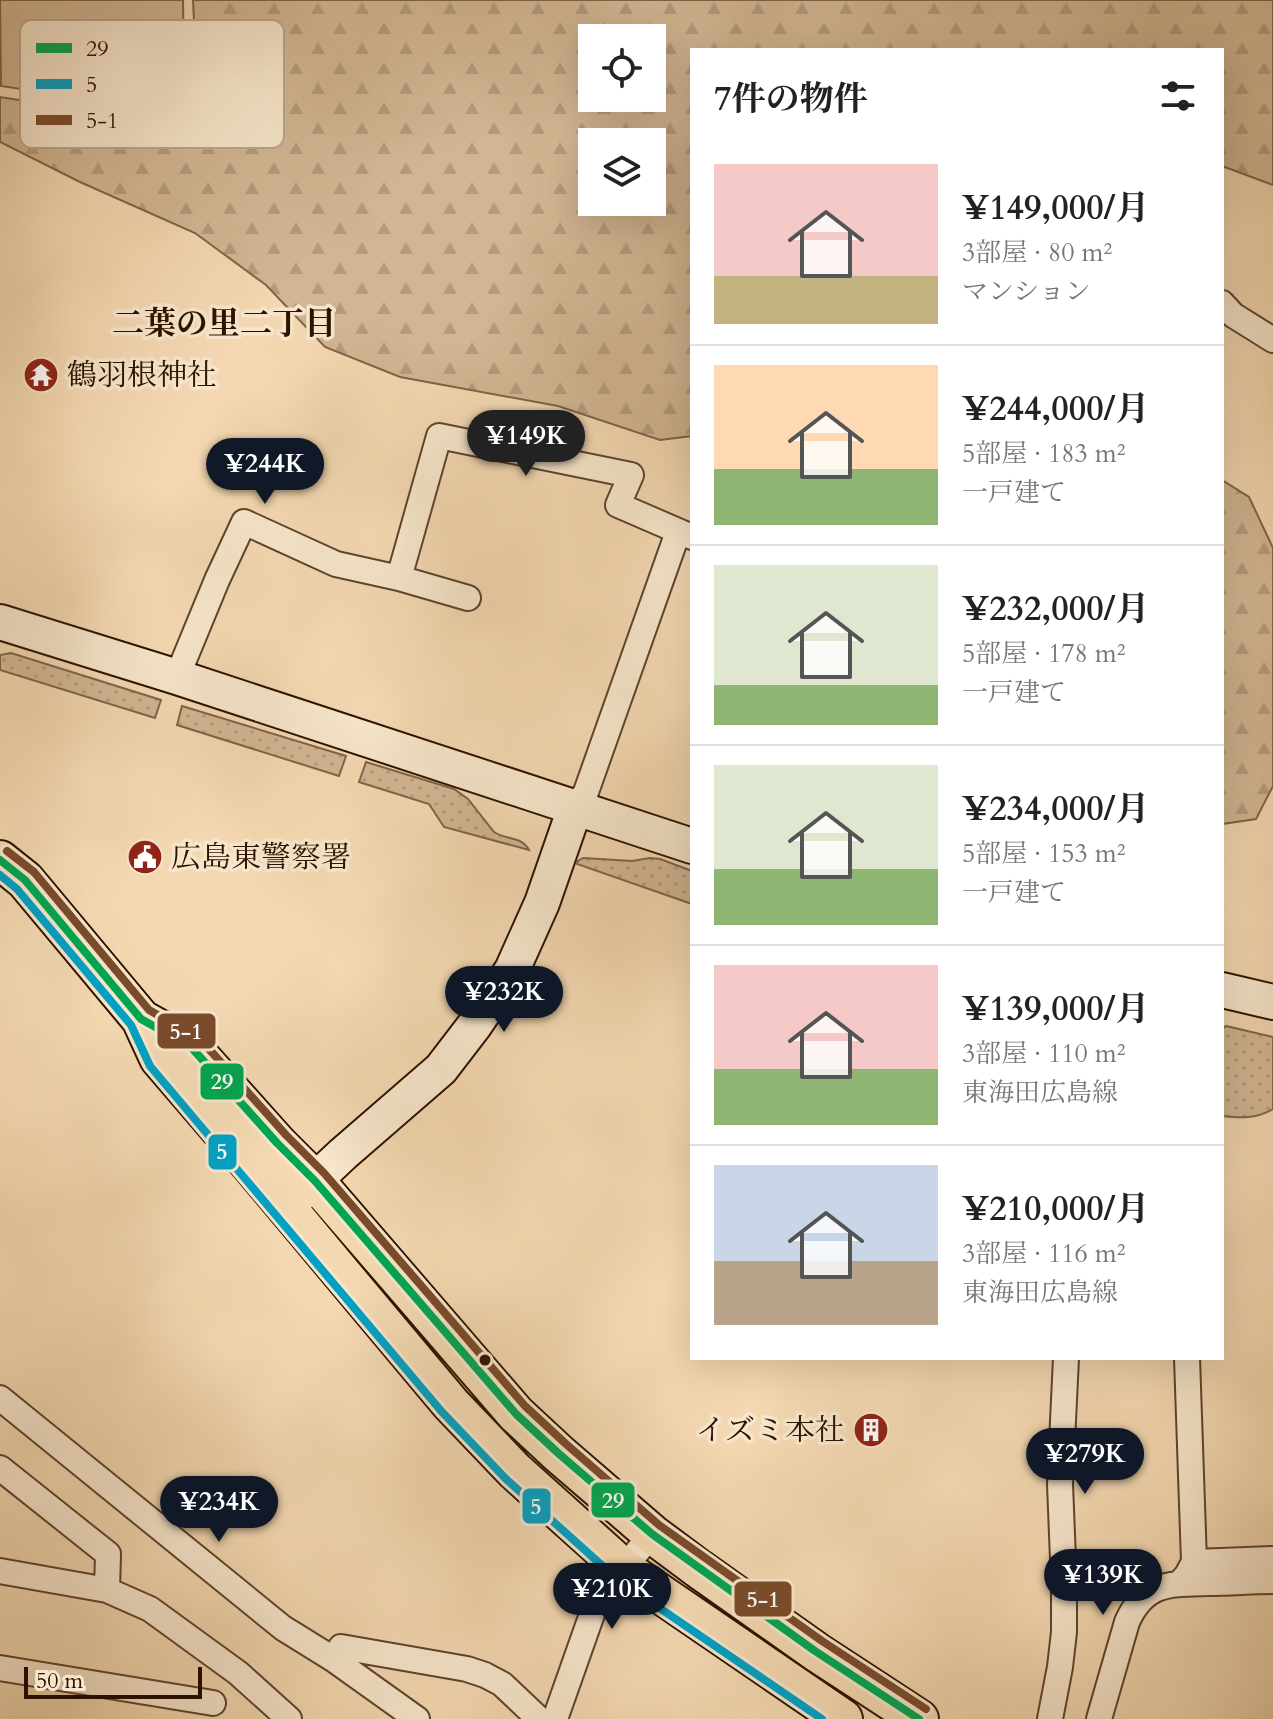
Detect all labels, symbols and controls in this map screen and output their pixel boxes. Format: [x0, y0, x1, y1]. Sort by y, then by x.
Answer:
legend [20, 20, 284, 148]
map controls [578, 24, 666, 216]
button: locate [578, 24, 666, 112]
text: 29 [86, 34, 109, 64]
text: 5 [86, 70, 97, 100]
icon: filters [1156, 74, 1200, 118]
text: 7件の物件 [714, 76, 867, 122]
text: 5-1 [86, 106, 118, 136]
button: layers [578, 128, 666, 216]
text: ¥149,000/月 [962, 185, 1150, 231]
icon: home [778, 196, 874, 292]
text: 3部屋 · 80 m² [962, 235, 1112, 270]
text: マンション [962, 274, 1091, 309]
district label: 二葉の里二丁目 [112, 302, 336, 346]
place label: 鶴羽根神社 [67, 355, 217, 396]
temple icon: 鶴羽根神社 [22, 356, 60, 394]
text: ¥244,000/月 [962, 386, 1150, 432]
icon: home [778, 397, 874, 493]
pin: ¥149K [470, 410, 582, 478]
text: ¥149K [485, 418, 567, 453]
text: 5部屋 · 183 m² [962, 436, 1126, 471]
pin: ¥244K [209, 438, 321, 506]
text: ¥244K [224, 446, 306, 481]
text: 一戸建て [962, 475, 1066, 510]
text: ¥232,000/月 [962, 586, 1150, 632]
icon: home [778, 597, 874, 693]
text: 5部屋 · 178 m² [962, 636, 1126, 671]
text: 一戸建て [962, 675, 1066, 710]
text: ¥234,000/月 [962, 786, 1150, 832]
icon: home [778, 797, 874, 893]
text: 5部屋 · 153 m² [962, 836, 1126, 871]
place label: 広島東警察署 [171, 837, 351, 878]
public building icon: 広島東警察署 [126, 838, 164, 876]
text: 一戸建て [962, 875, 1066, 910]
pin: ¥232K [448, 966, 560, 1034]
text: ¥232K [463, 974, 545, 1009]
text: ¥139,000/月 [962, 986, 1150, 1032]
icon: home [778, 997, 874, 1093]
line badge: 5-1 [156, 1012, 217, 1050]
text: 5-1 [170, 1017, 203, 1047]
text: 3部屋 · 110 m² [962, 1036, 1126, 1071]
line badge: 29 [199, 1062, 245, 1101]
text: 29 [211, 1067, 233, 1097]
text: 東海田広島線 [962, 1075, 1118, 1110]
line badge: 5 [207, 1133, 238, 1171]
text: 5 [216, 1137, 228, 1167]
text: ¥210,000/月 [962, 1186, 1150, 1232]
icon: home [778, 1197, 874, 1293]
text: 3部屋 · 116 m² [962, 1236, 1126, 1271]
text: 東海田広島線 [962, 1275, 1118, 1310]
unlabelled marker [477, 1352, 493, 1368]
place label: イズミ本社 [695, 1410, 845, 1451]
building icon: イズミ本社 [852, 1411, 890, 1449]
pin: ¥279K [1029, 1428, 1141, 1496]
text: ¥279K [1044, 1436, 1126, 1471]
pin: ¥234K [163, 1476, 275, 1544]
line badge: 29 [590, 1481, 636, 1519]
text: ¥234K [178, 1484, 260, 1519]
text: 29 [602, 1486, 624, 1516]
line badge: 5 [521, 1487, 552, 1525]
text: 5 [530, 1492, 542, 1522]
pin: ¥139K [1047, 1549, 1159, 1617]
text: ¥139K [1062, 1557, 1144, 1592]
pin: ¥210K [556, 1563, 668, 1631]
text: ¥210K [571, 1571, 653, 1606]
line badge: 5-1 [733, 1580, 793, 1618]
text: 5-1 [747, 1585, 780, 1615]
scale bar [24, 1663, 202, 1699]
text: 50 m [36, 1666, 83, 1696]

